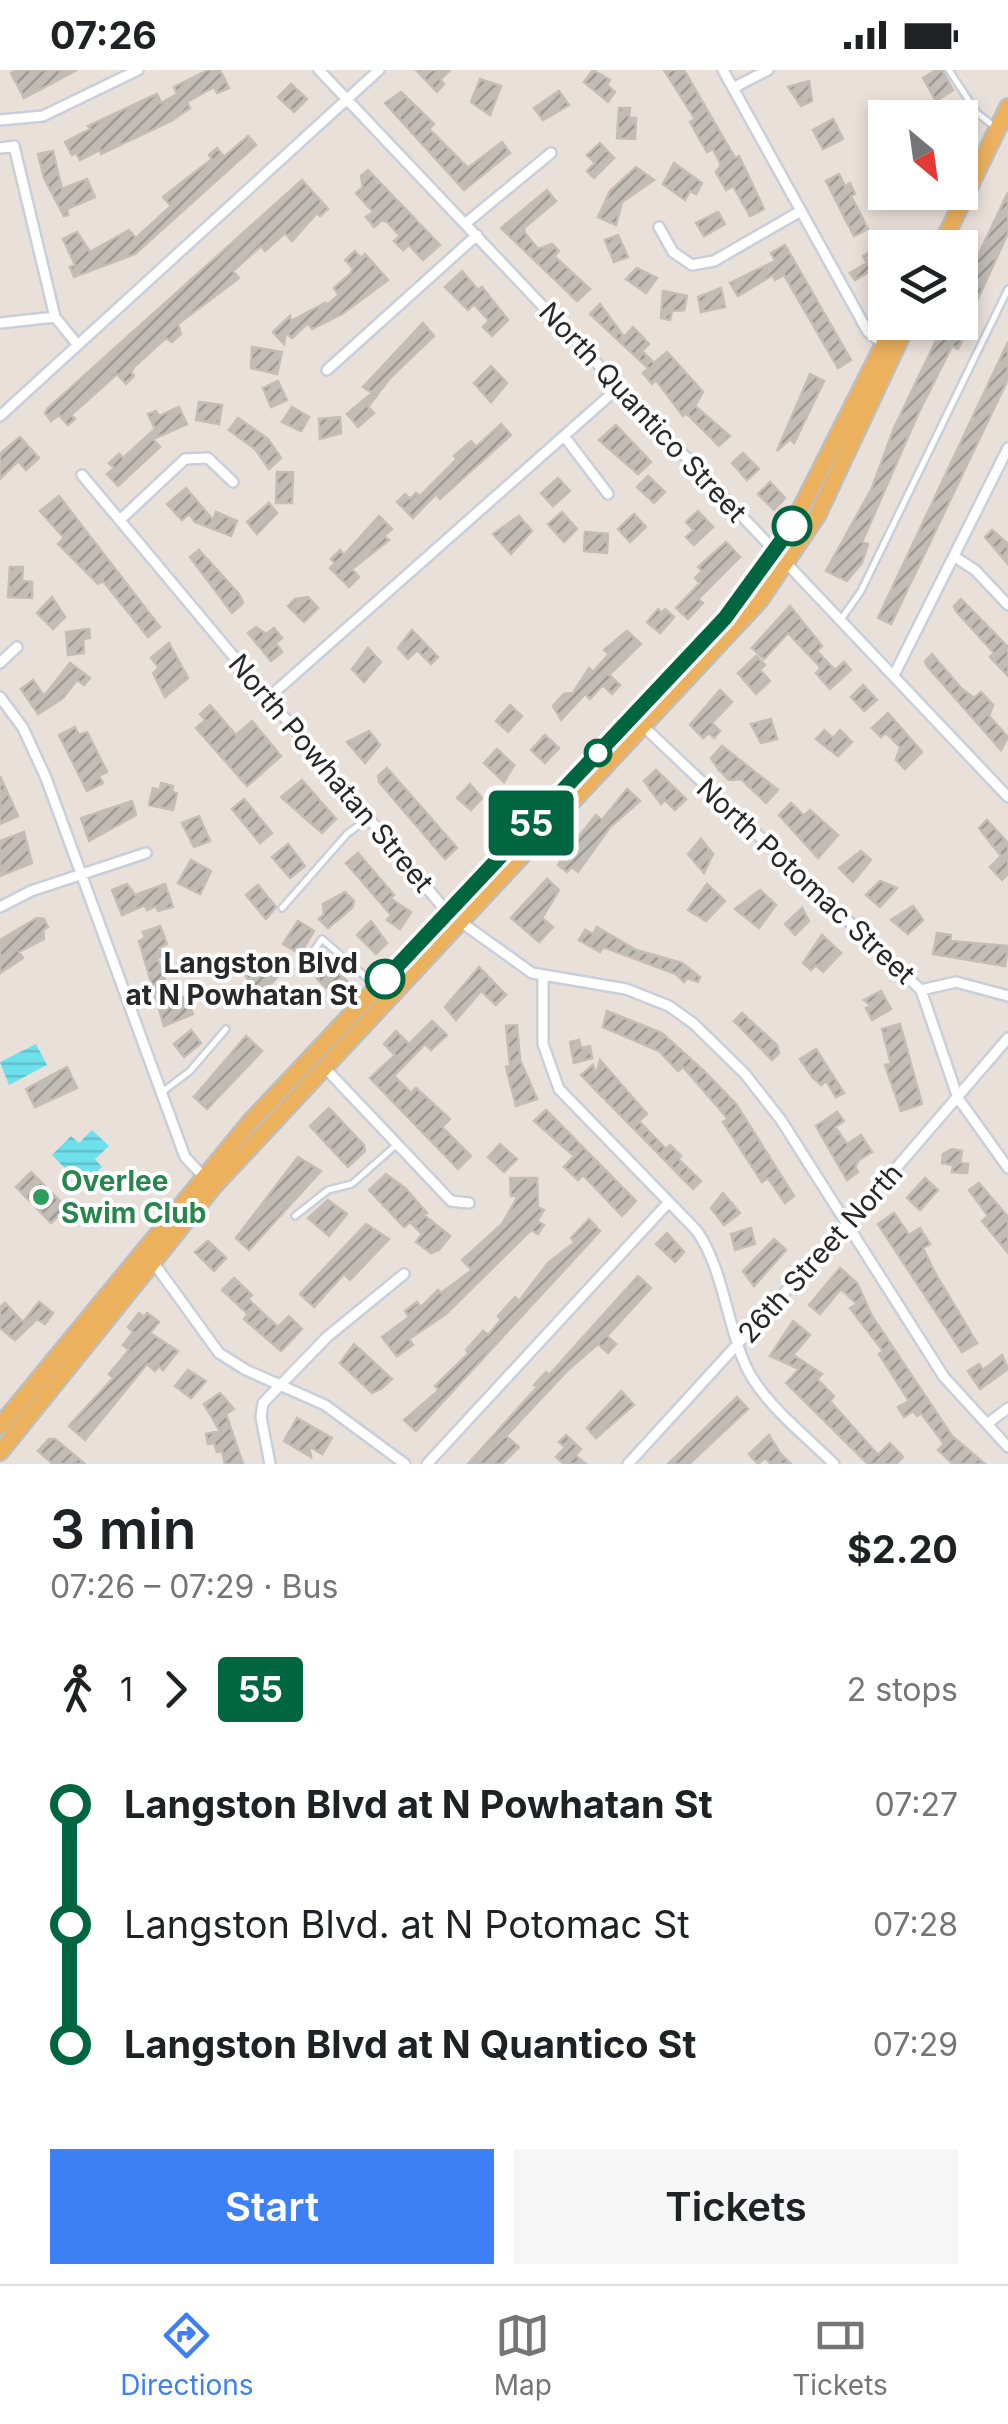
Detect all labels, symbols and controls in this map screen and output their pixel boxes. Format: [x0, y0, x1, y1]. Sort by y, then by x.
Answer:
text: 07:26 [50, 12, 157, 58]
north arrow [868, 100, 978, 210]
map controls [868, 100, 978, 340]
button: layers [868, 230, 978, 340]
street label: North Quantico Street [532, 295, 754, 529]
unlabelled marker [773, 507, 811, 545]
street label: North Powhatan Street [222, 647, 440, 899]
unlabelled marker [585, 740, 611, 766]
street label: North Potomac Street [690, 771, 922, 991]
line badge: 55 [486, 790, 576, 856]
text: 55 [509, 802, 553, 844]
place label: Langston Blvd at N Powhatan St [125, 946, 358, 1012]
marker: Langston Blvd at N Powhatan St [366, 960, 404, 998]
street label: 26th Street North [731, 1156, 909, 1350]
place label: Overlee Swim Club [61, 1164, 206, 1230]
marker: Overlee Swim Club [30, 1186, 52, 1208]
text: 3 min [50, 1496, 196, 1562]
text: $2.20 [847, 1526, 958, 1572]
text: 07:26 – 07:29 · Bus [50, 1567, 338, 1606]
icon: walk [50, 1662, 105, 1717]
icon: forward [148, 1662, 203, 1717]
text: 55 [238, 1668, 283, 1710]
text: 1 [120, 1670, 133, 1709]
text: 2 stops [847, 1670, 958, 1709]
text: Langston Blvd at N Powhatan St [124, 1781, 713, 1827]
text: 07:27 [875, 1785, 958, 1824]
text: Langston Blvd. at N Potomac St [124, 1901, 690, 1947]
text: 07:28 [873, 1905, 958, 1944]
text: Langston Blvd at N Quantico St [124, 2021, 696, 2067]
text: 07:29 [873, 2025, 958, 2064]
button: Start [50, 2149, 494, 2264]
button: Tickets [514, 2149, 958, 2264]
tab: Directions [120, 2308, 254, 2402]
tab: Map [494, 2308, 552, 2402]
tab: Tickets [792, 2308, 888, 2402]

